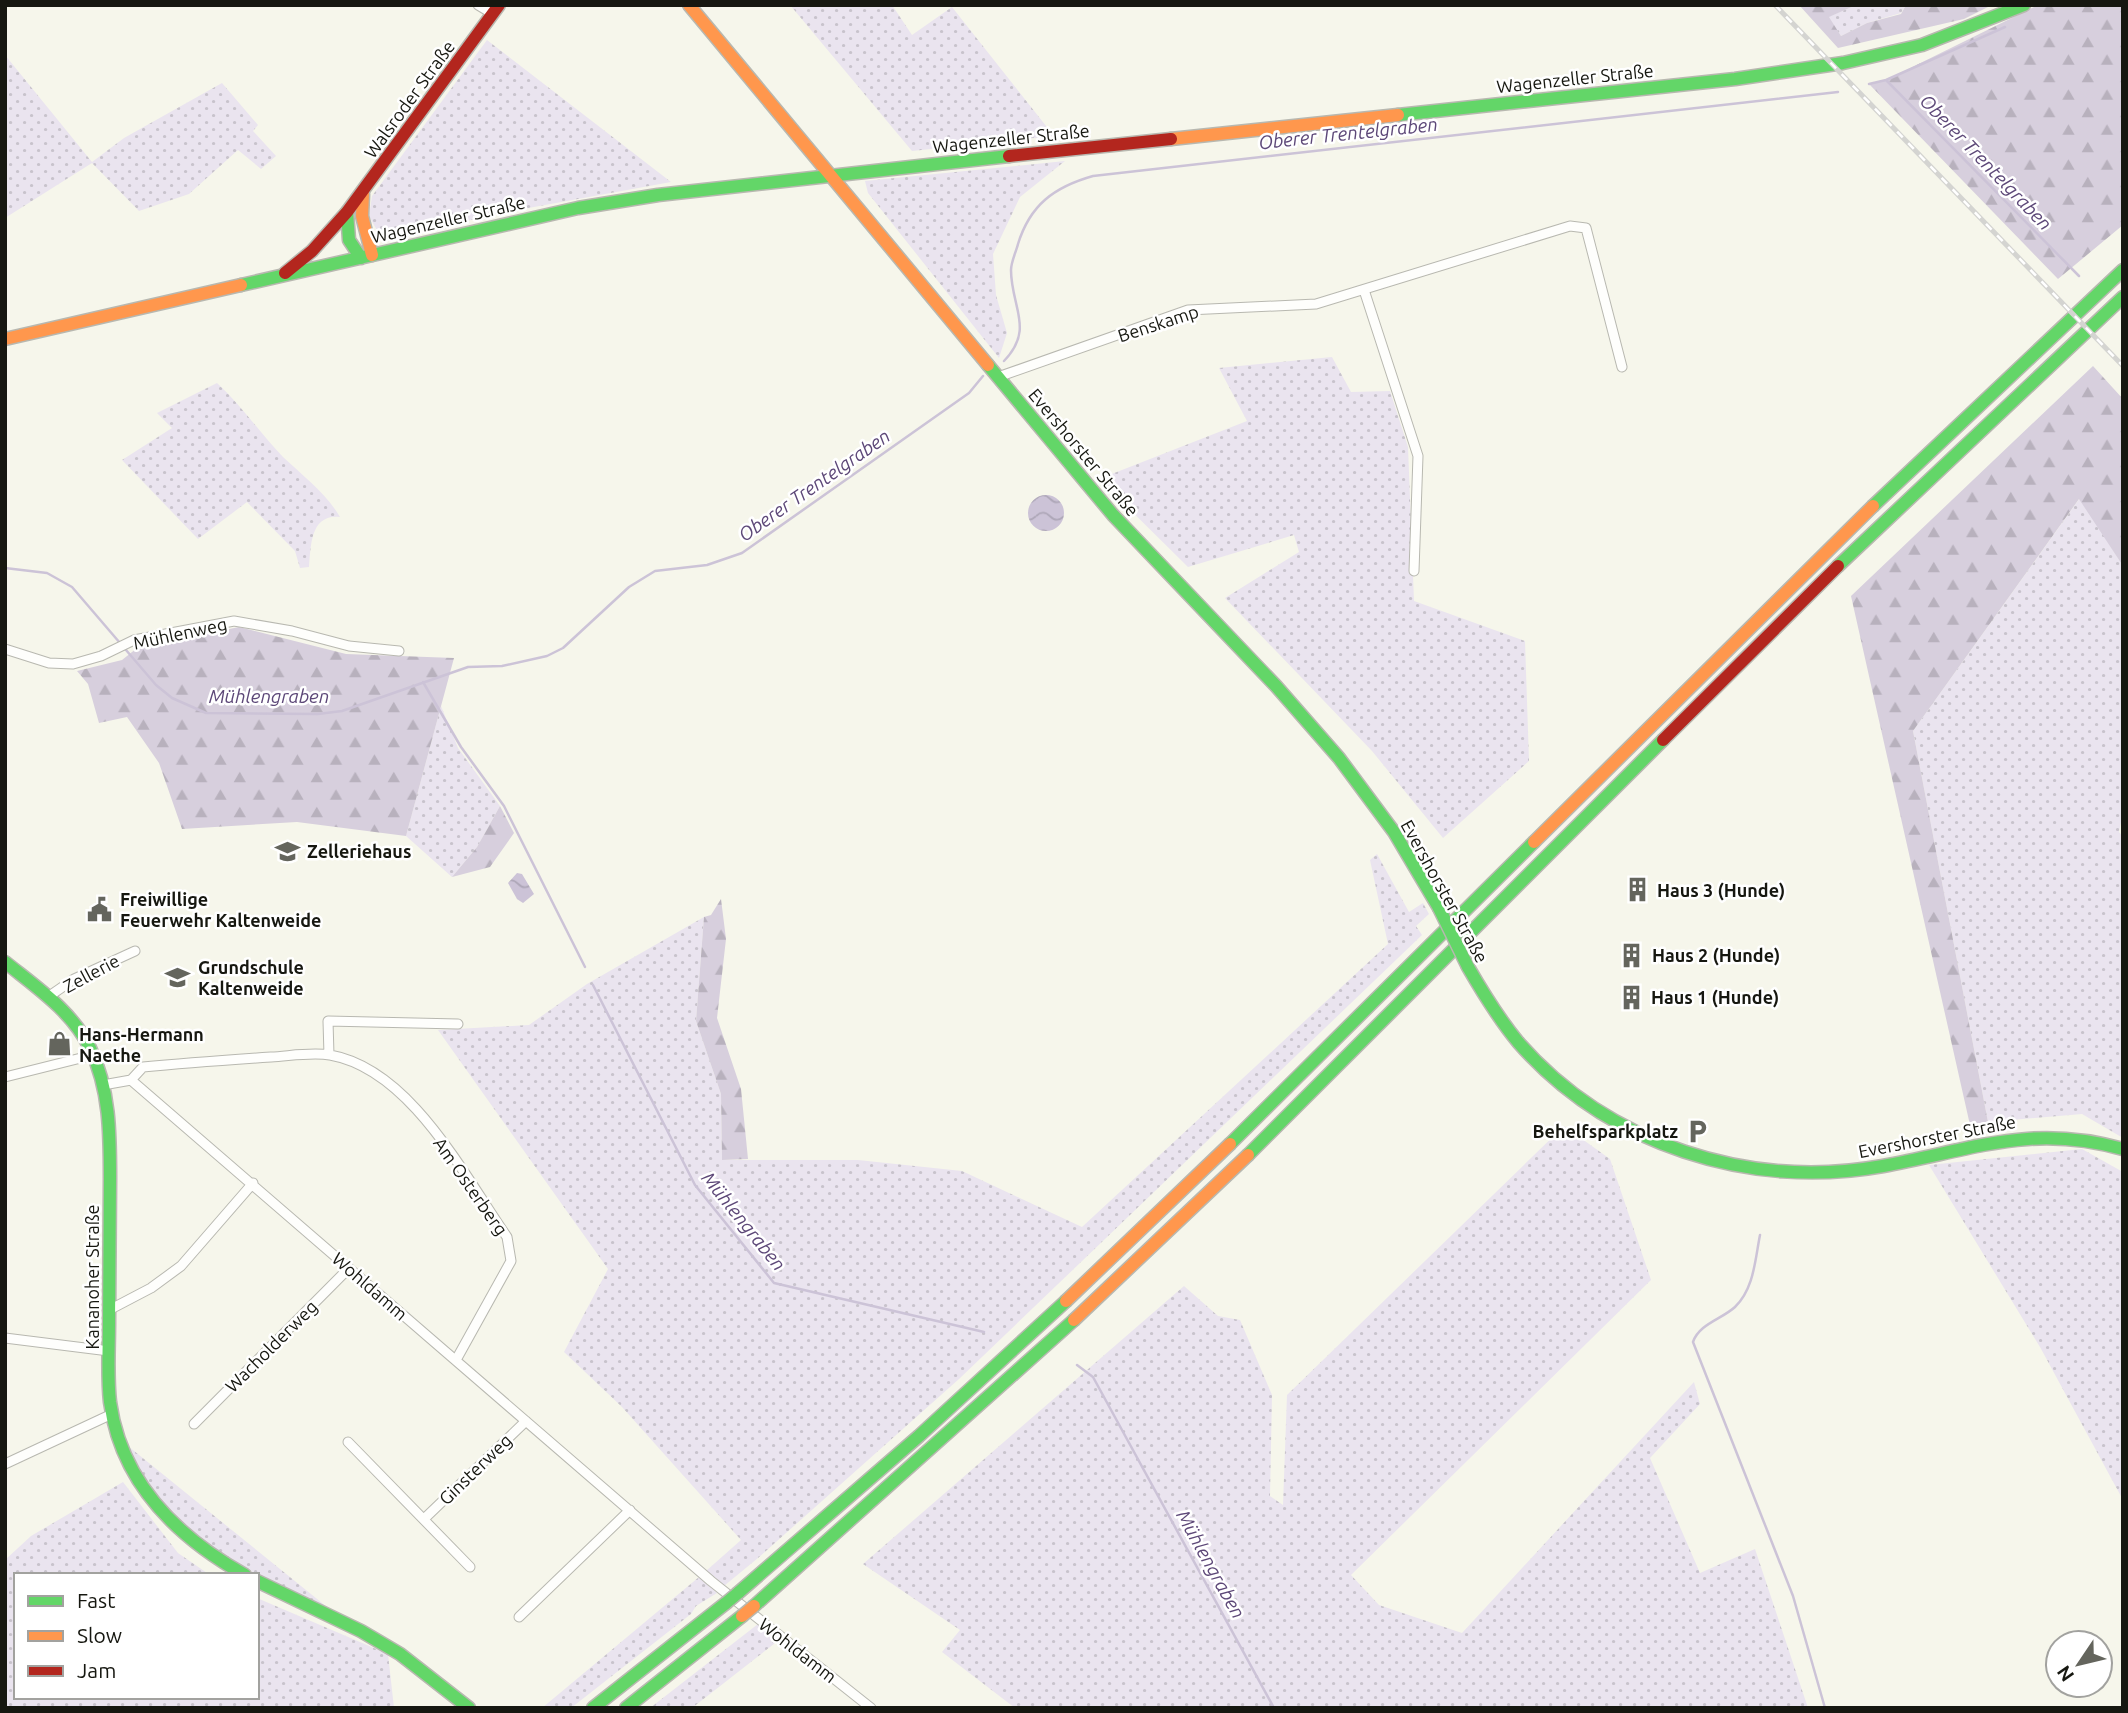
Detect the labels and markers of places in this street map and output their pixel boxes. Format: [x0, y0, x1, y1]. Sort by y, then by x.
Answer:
school or university icon: Zelleriehaus [273, 837, 301, 865]
place label: Zelleriehaus [307, 841, 411, 861]
building icon: Haus 3 (Hunde) [1623, 876, 1651, 904]
place label: Haus 3 (Hunde) [1657, 880, 1785, 901]
place label: Freiwillige Feuerwehr Kaltenweide [120, 889, 321, 930]
public building icon: Freiwillige Feuerwehr Kaltenweide [86, 895, 114, 923]
building icon: Haus 2 (Hunde) [1618, 941, 1646, 969]
place label: Haus 2 (Hunde) [1652, 945, 1780, 966]
place label: Grundschule Kaltenweide [198, 957, 304, 998]
school or university icon: Grundschule Kaltenweide [164, 963, 192, 991]
building icon: Haus 1 (Hunde) [1617, 983, 1645, 1011]
place label: Haus 1 (Hunde) [1651, 987, 1779, 1008]
place label: Hans-Hermann Naethe [79, 1024, 204, 1065]
shop icon: Hans-Hermann Naethe [45, 1030, 73, 1058]
parking icon: Behelfsparkplatz [1684, 1117, 1712, 1145]
place label: Behelfsparkplatz [1533, 1121, 1678, 1141]

